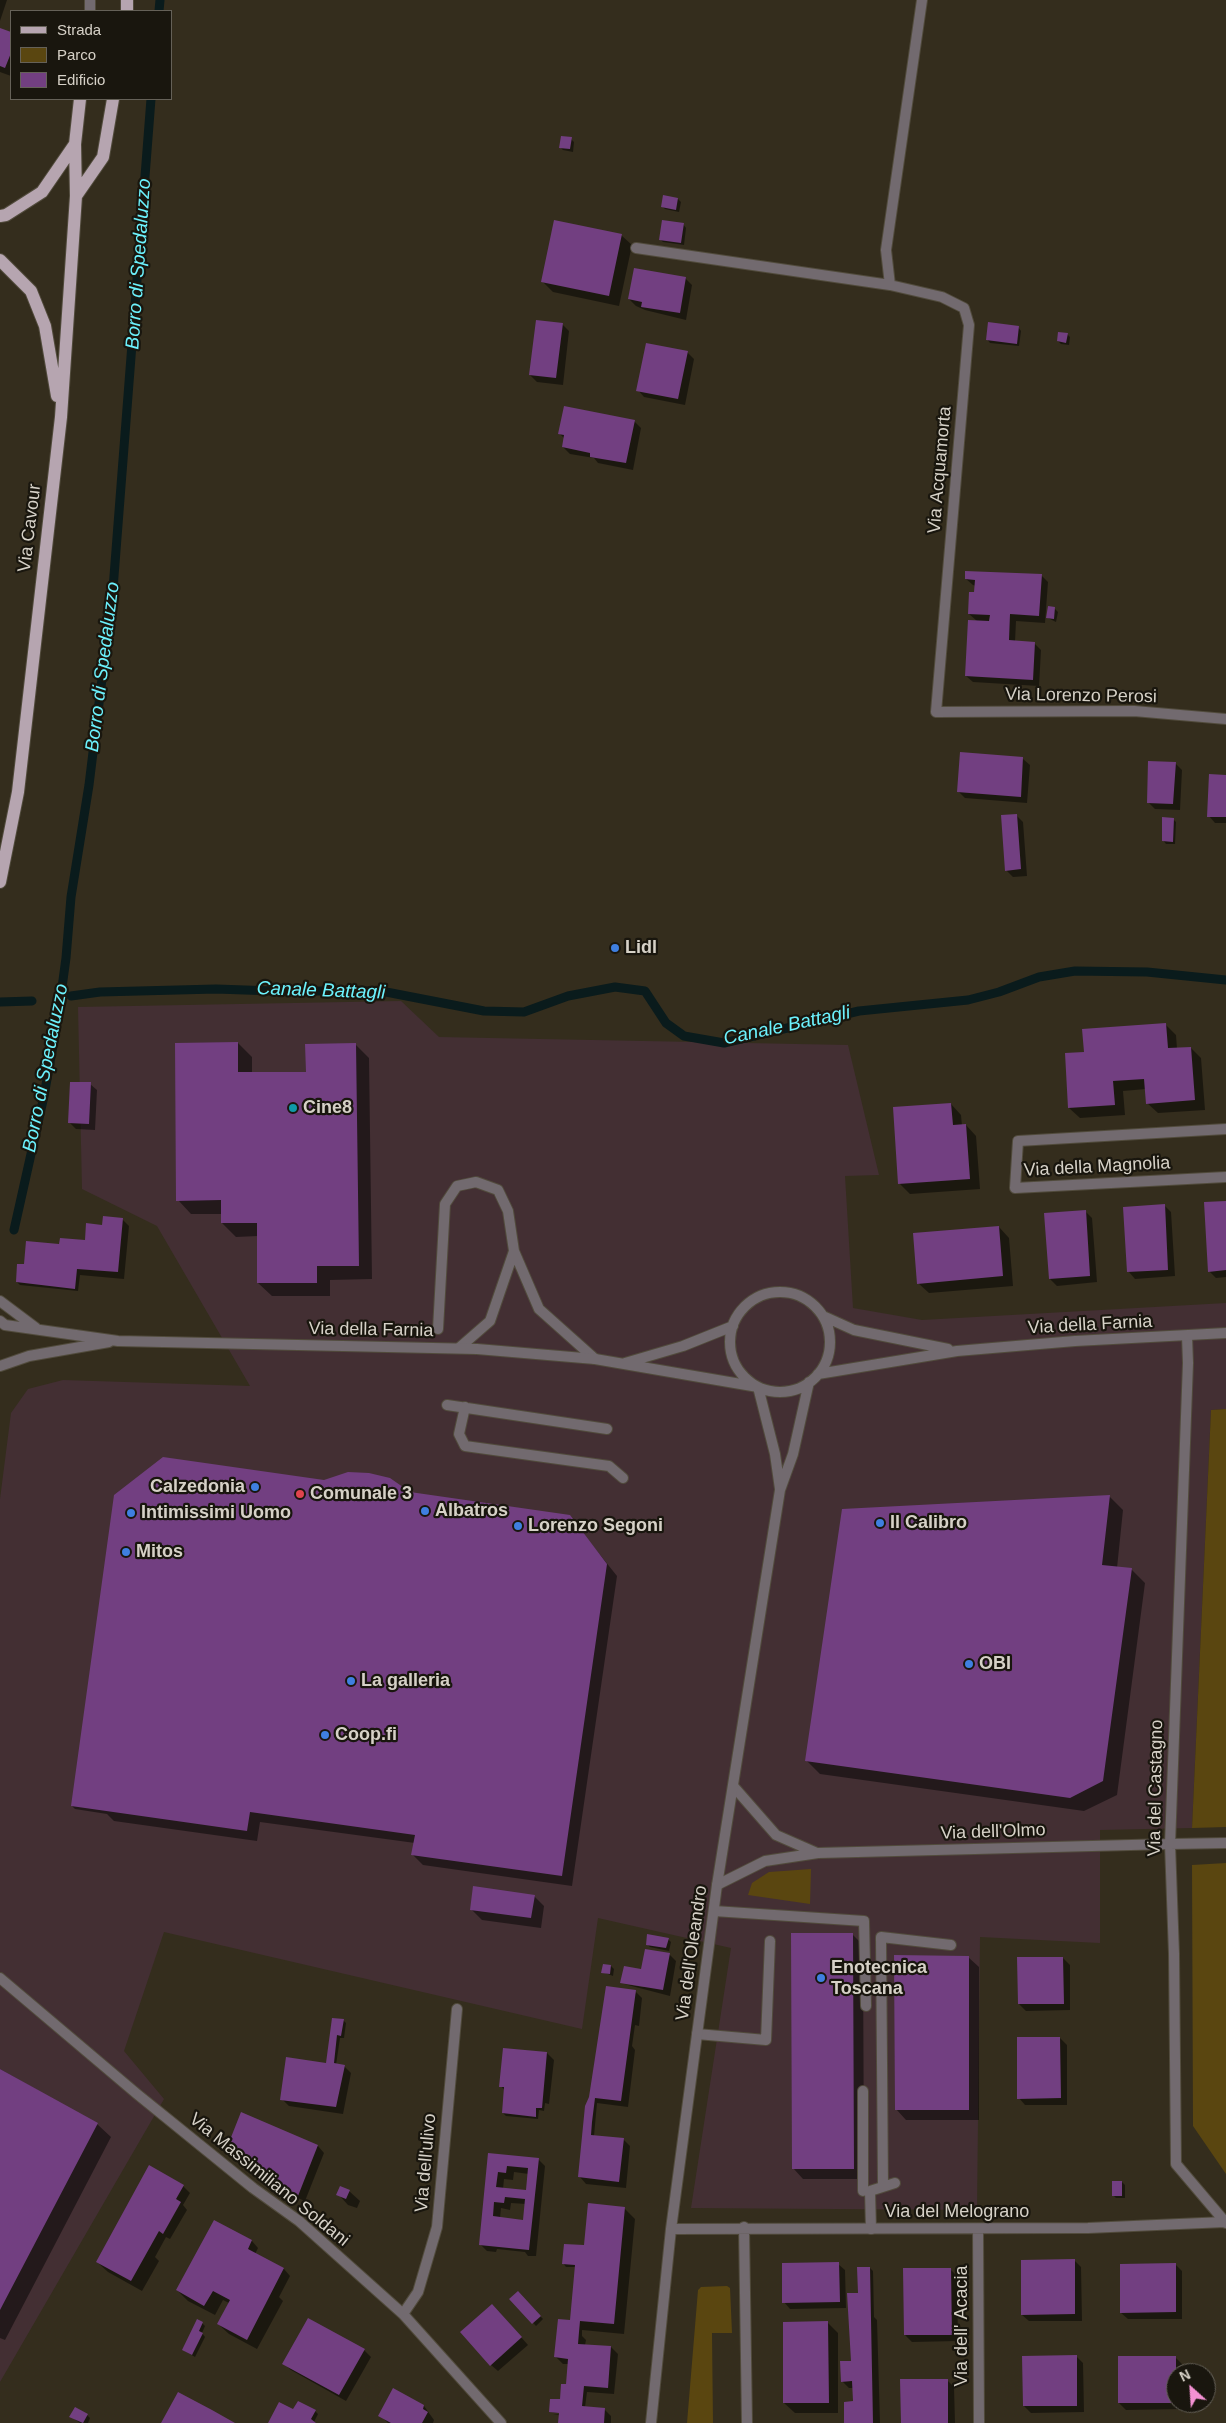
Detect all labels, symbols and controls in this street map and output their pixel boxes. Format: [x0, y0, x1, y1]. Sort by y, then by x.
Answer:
legend [10, 10, 172, 100]
text: Strada [57, 21, 101, 38]
text: Parco [57, 46, 96, 63]
text: Edificio [57, 71, 105, 88]
water label: Borro di Spedaluzzo [122, 178, 156, 350]
street label: Via Acquamorta [924, 405, 956, 535]
street label: Via Cavour [14, 483, 46, 573]
water label: Borro di Spedaluzzo [81, 581, 125, 753]
street label: Via Lorenzo Perosi [1005, 684, 1157, 708]
place label: Lidl [625, 937, 657, 959]
marker: Lidl [609, 942, 621, 954]
water label: Canale Battagli [256, 977, 386, 1005]
water label: Borro di Spedaluzzo [18, 982, 74, 1154]
water label: Canale Battagli [722, 1001, 852, 1051]
place label: Cine8 [303, 1097, 352, 1119]
marker: Cine8 [287, 1102, 299, 1114]
street label: Via della Magnolia [1023, 1152, 1171, 1182]
street label: Via della Farnia [1027, 1311, 1153, 1339]
street label: Via della Farnia [308, 1318, 434, 1342]
place label: Calzedonia [150, 1476, 245, 1498]
marker: Calzedonia [249, 1481, 261, 1493]
place label: Comunale 3 [310, 1483, 412, 1505]
marker: Comunale 3 [294, 1488, 306, 1500]
place label: Albatros [435, 1500, 508, 1522]
place label: Intimissimi Uomo [141, 1502, 291, 1524]
marker: Albatros [419, 1505, 431, 1517]
marker: Intimissimi Uomo [125, 1507, 137, 1519]
place label: Il Calibro [890, 1512, 967, 1534]
place label: Lorenzo Segoni [528, 1515, 663, 1537]
marker: Il Calibro [874, 1517, 886, 1529]
marker: Lorenzo Segoni [512, 1520, 524, 1532]
place label: Mitos [136, 1541, 183, 1563]
marker: Mitos [120, 1546, 132, 1558]
place label: OBI [979, 1653, 1011, 1675]
marker: OBI [963, 1658, 975, 1670]
place label: La galleria [361, 1670, 450, 1692]
marker: La galleria [345, 1675, 357, 1687]
street label: Via del Castagno [1144, 1719, 1168, 1857]
place label: Coop.fi [335, 1724, 397, 1746]
marker: Coop.fi [319, 1729, 331, 1741]
street label: Via dell'Olmo [940, 1819, 1046, 1845]
street label: Via dell'Oleandro [672, 1884, 712, 2022]
place label: Enotecnica Toscana [831, 1957, 927, 2000]
marker: Enotecnica Toscana [815, 1972, 827, 1984]
street label: Via Massimiliano Soldani [185, 2109, 353, 2251]
street label: Via dell'ulivo [411, 2113, 441, 2213]
street label: Via del Melograno [885, 2201, 1029, 2223]
street label: Via dell' Acacia [951, 2265, 973, 2387]
north arrow [1166, 2363, 1216, 2413]
text: N [1177, 2366, 1193, 2385]

